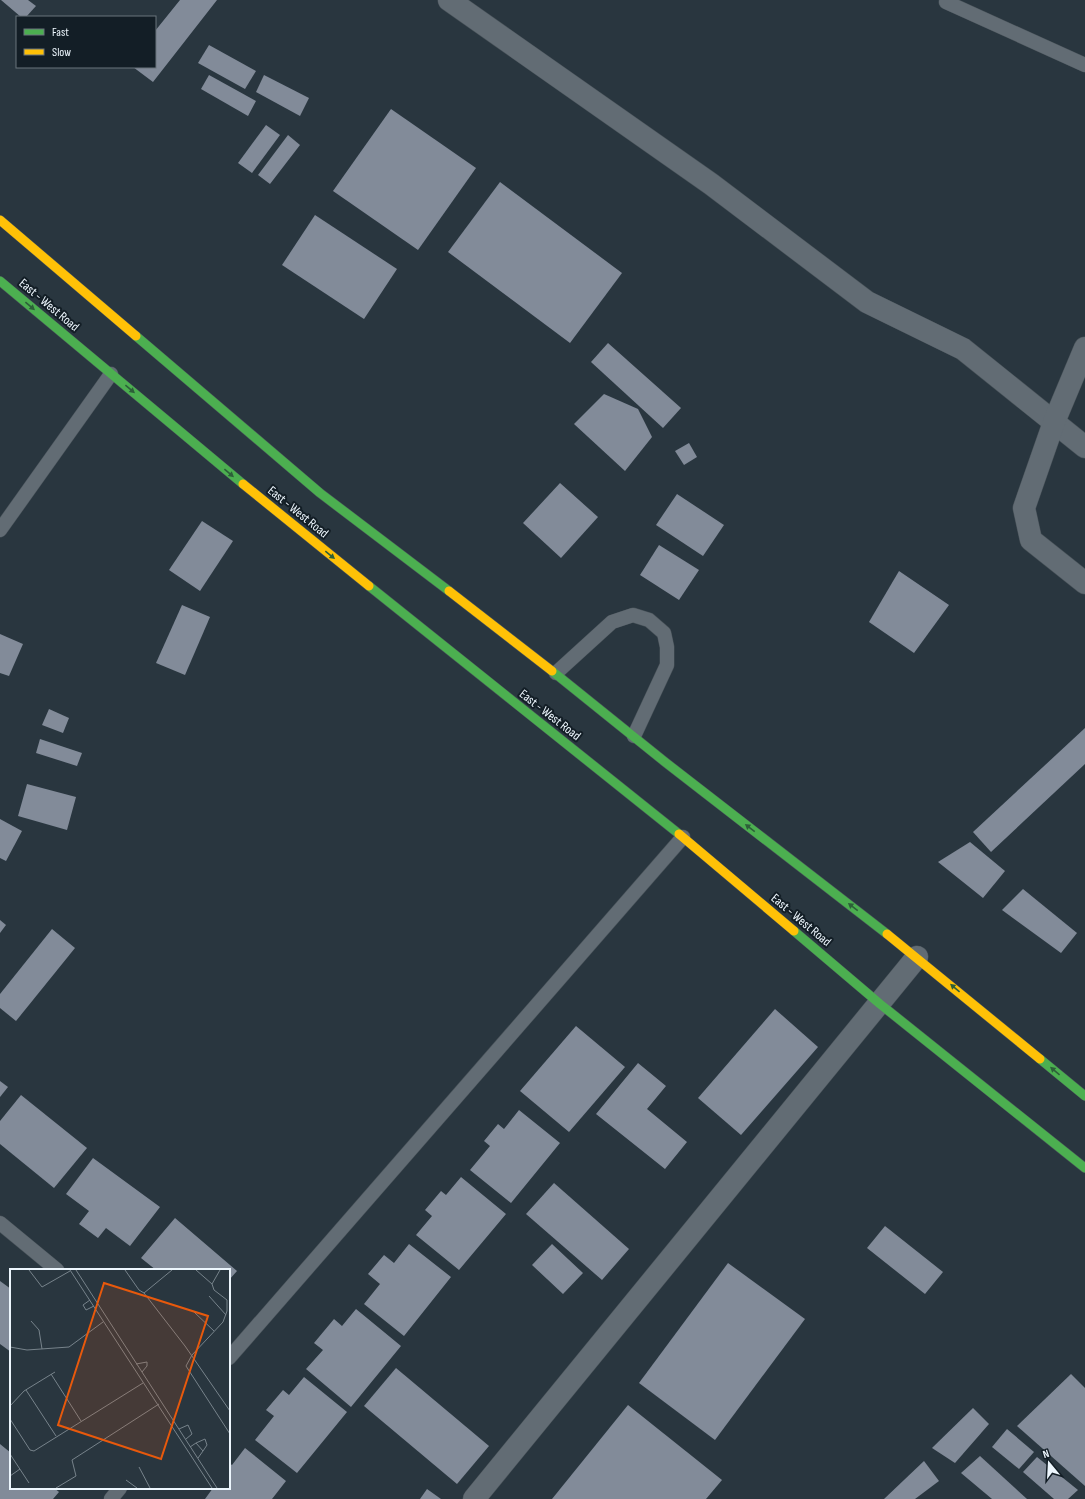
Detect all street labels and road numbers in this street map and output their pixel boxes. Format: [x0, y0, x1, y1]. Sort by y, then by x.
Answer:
street label: East - West Road [16, 275, 82, 335]
street label: East - West Road [264, 483, 332, 541]
street label: East - West Road [516, 686, 584, 744]
street label: East - West Road [768, 890, 834, 950]

